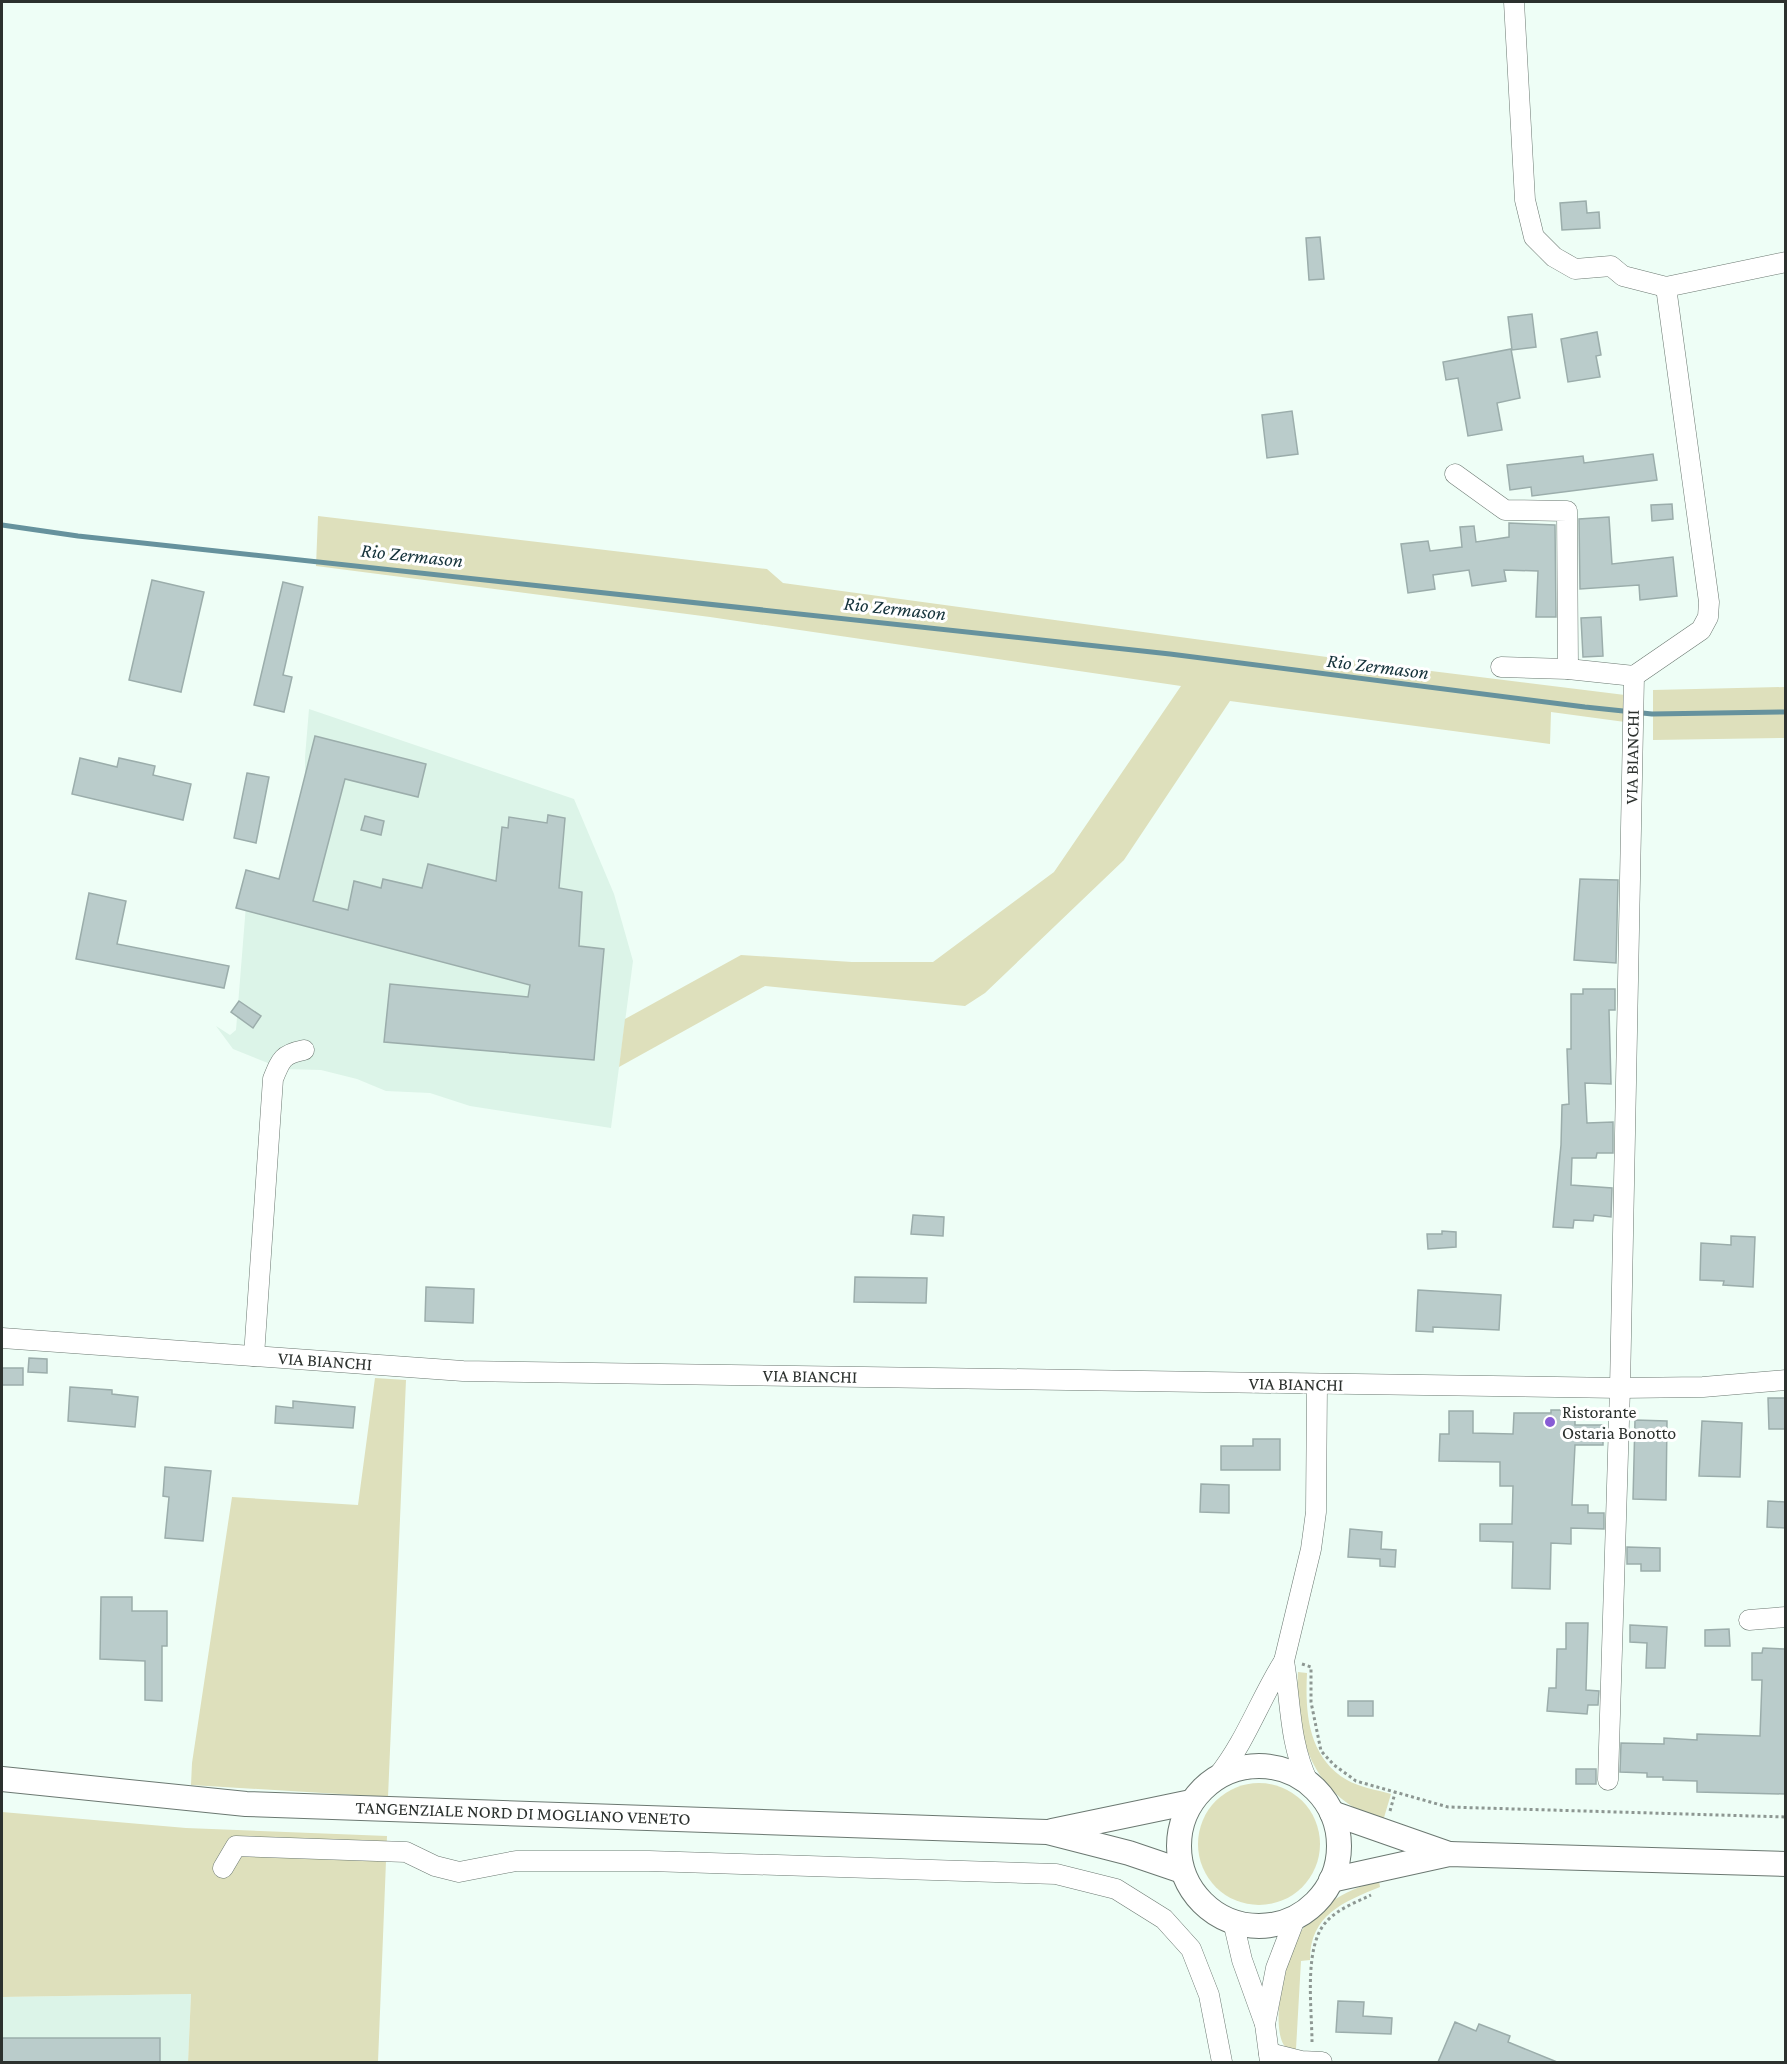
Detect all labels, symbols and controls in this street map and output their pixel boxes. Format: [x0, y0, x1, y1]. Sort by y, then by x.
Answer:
water label: Rio Zermason [360, 539, 464, 571]
water label: Rio Zermason [843, 592, 947, 624]
water label: Rio Zermason [1326, 649, 1430, 683]
street label: VIA BIANCHI [1621, 710, 1643, 804]
street label: VIA BIANCHI [277, 1348, 373, 1374]
street label: VIA BIANCHI [763, 1365, 857, 1387]
street label: VIA BIANCHI [1249, 1373, 1343, 1395]
place label: Ristorante Ostaria Bonotto [1562, 1402, 1676, 1443]
marker: Ristorante Ostaria Bonotto [1543, 1415, 1557, 1429]
street label: TANGENZIALE NORD DI MOGLIANO VENETO [355, 1797, 691, 1829]

